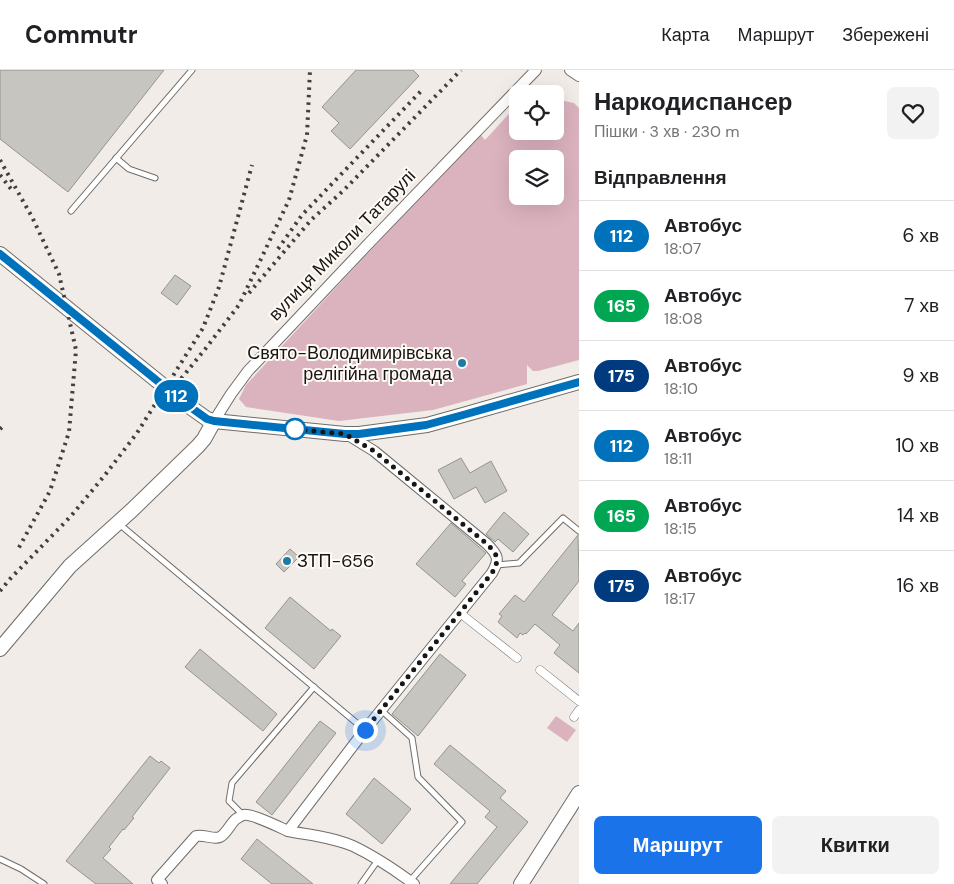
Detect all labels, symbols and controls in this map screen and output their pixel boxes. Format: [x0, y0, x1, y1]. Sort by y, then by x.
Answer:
text: Commutr [25, 19, 138, 50]
text: Карта [661, 23, 709, 47]
text: Маршрут [737, 23, 814, 47]
text: Збережені [842, 23, 929, 47]
map controls [509, 85, 564, 205]
button: locate [509, 85, 564, 140]
text: Наркодиспансер [594, 86, 792, 117]
button: heart [887, 87, 939, 139]
text: Пішки · 3 хв · 230 m [594, 121, 740, 142]
button: layers [509, 150, 564, 205]
street label: вулиця Миколи Татарулі [263, 164, 421, 326]
text: Відправлення [594, 165, 727, 190]
text: Автобус [664, 213, 742, 238]
text: 6 хв [902, 223, 939, 248]
text: 112 [610, 224, 633, 248]
text: 18:07 [664, 238, 701, 259]
text: Автобус [664, 283, 742, 308]
text: 7 хв [904, 293, 939, 318]
text: 165 [607, 294, 636, 318]
text: 18:08 [664, 308, 703, 329]
place label: Свято-Володимирівська релігійна громада [247, 341, 453, 386]
text: Автобус [664, 353, 742, 378]
marker: Свято-Володимирівська релігійна громада [456, 357, 468, 369]
text: 9 хв [902, 363, 939, 388]
text: 175 [608, 364, 635, 388]
text: 18:10 [664, 378, 698, 399]
line badge: 112 [147, 380, 205, 412]
text: 112 [164, 384, 188, 408]
unlabelled marker [284, 418, 306, 440]
text: Автобус [664, 423, 742, 448]
text: 10 хв [895, 433, 939, 458]
text: 112 [610, 434, 633, 458]
text: 18:11 [664, 448, 692, 469]
text: Автобус [664, 493, 742, 518]
text: 14 хв [897, 503, 939, 528]
text: 165 [607, 504, 636, 528]
text: 18:15 [664, 518, 697, 539]
place label: ЗТП-656 [297, 549, 374, 573]
marker: ЗТП-656 [281, 555, 293, 567]
text: Автобус [664, 563, 742, 588]
text: 16 хв [896, 573, 939, 598]
text: 175 [608, 574, 635, 598]
text: 18:17 [664, 588, 696, 609]
your location [353, 718, 378, 743]
button: Маршрут [594, 816, 762, 874]
button: Квитки [772, 816, 939, 874]

